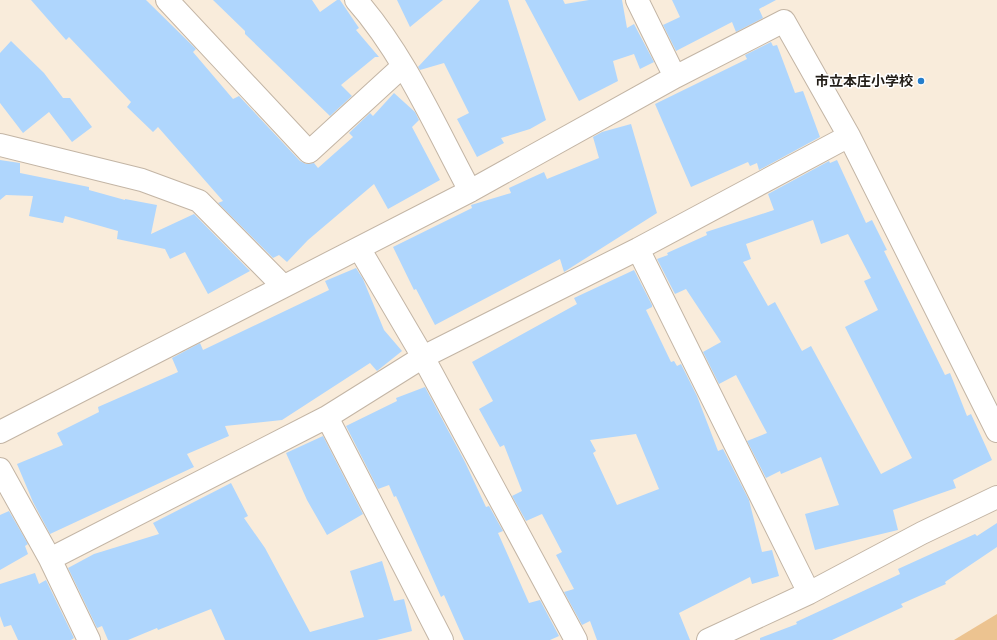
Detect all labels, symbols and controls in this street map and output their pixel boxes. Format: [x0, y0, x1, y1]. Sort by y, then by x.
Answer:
place label: 市立本庄小学校 [815, 72, 913, 92]
marker: 市立本庄小学校 [916, 76, 926, 86]

